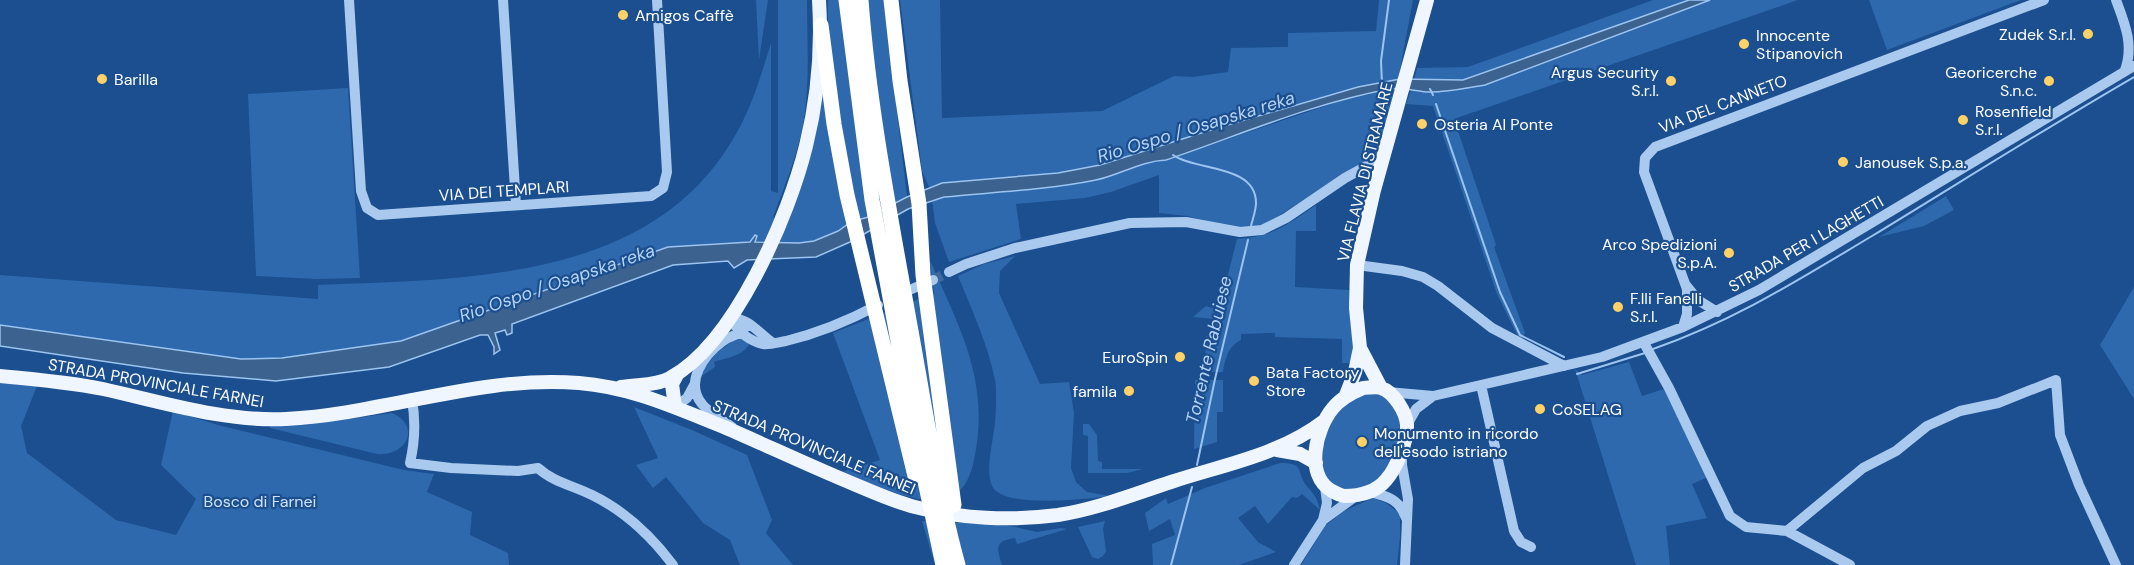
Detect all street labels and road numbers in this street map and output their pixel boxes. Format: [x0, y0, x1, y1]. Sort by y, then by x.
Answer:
street label: VIA DEL CANNETO [1656, 70, 1790, 138]
street label: VIA FLAVIA DI STRAMARE [1332, 80, 1398, 264]
street label: VIA DEI TEMPLARI [438, 176, 570, 206]
street label: STRADA PER I LAGHETTI [1725, 191, 1887, 297]
street label: STRADA PROVINCIALE FARNEI [47, 354, 265, 412]
street label: STRADA PROVINCIALE FARNEI [709, 395, 919, 499]

